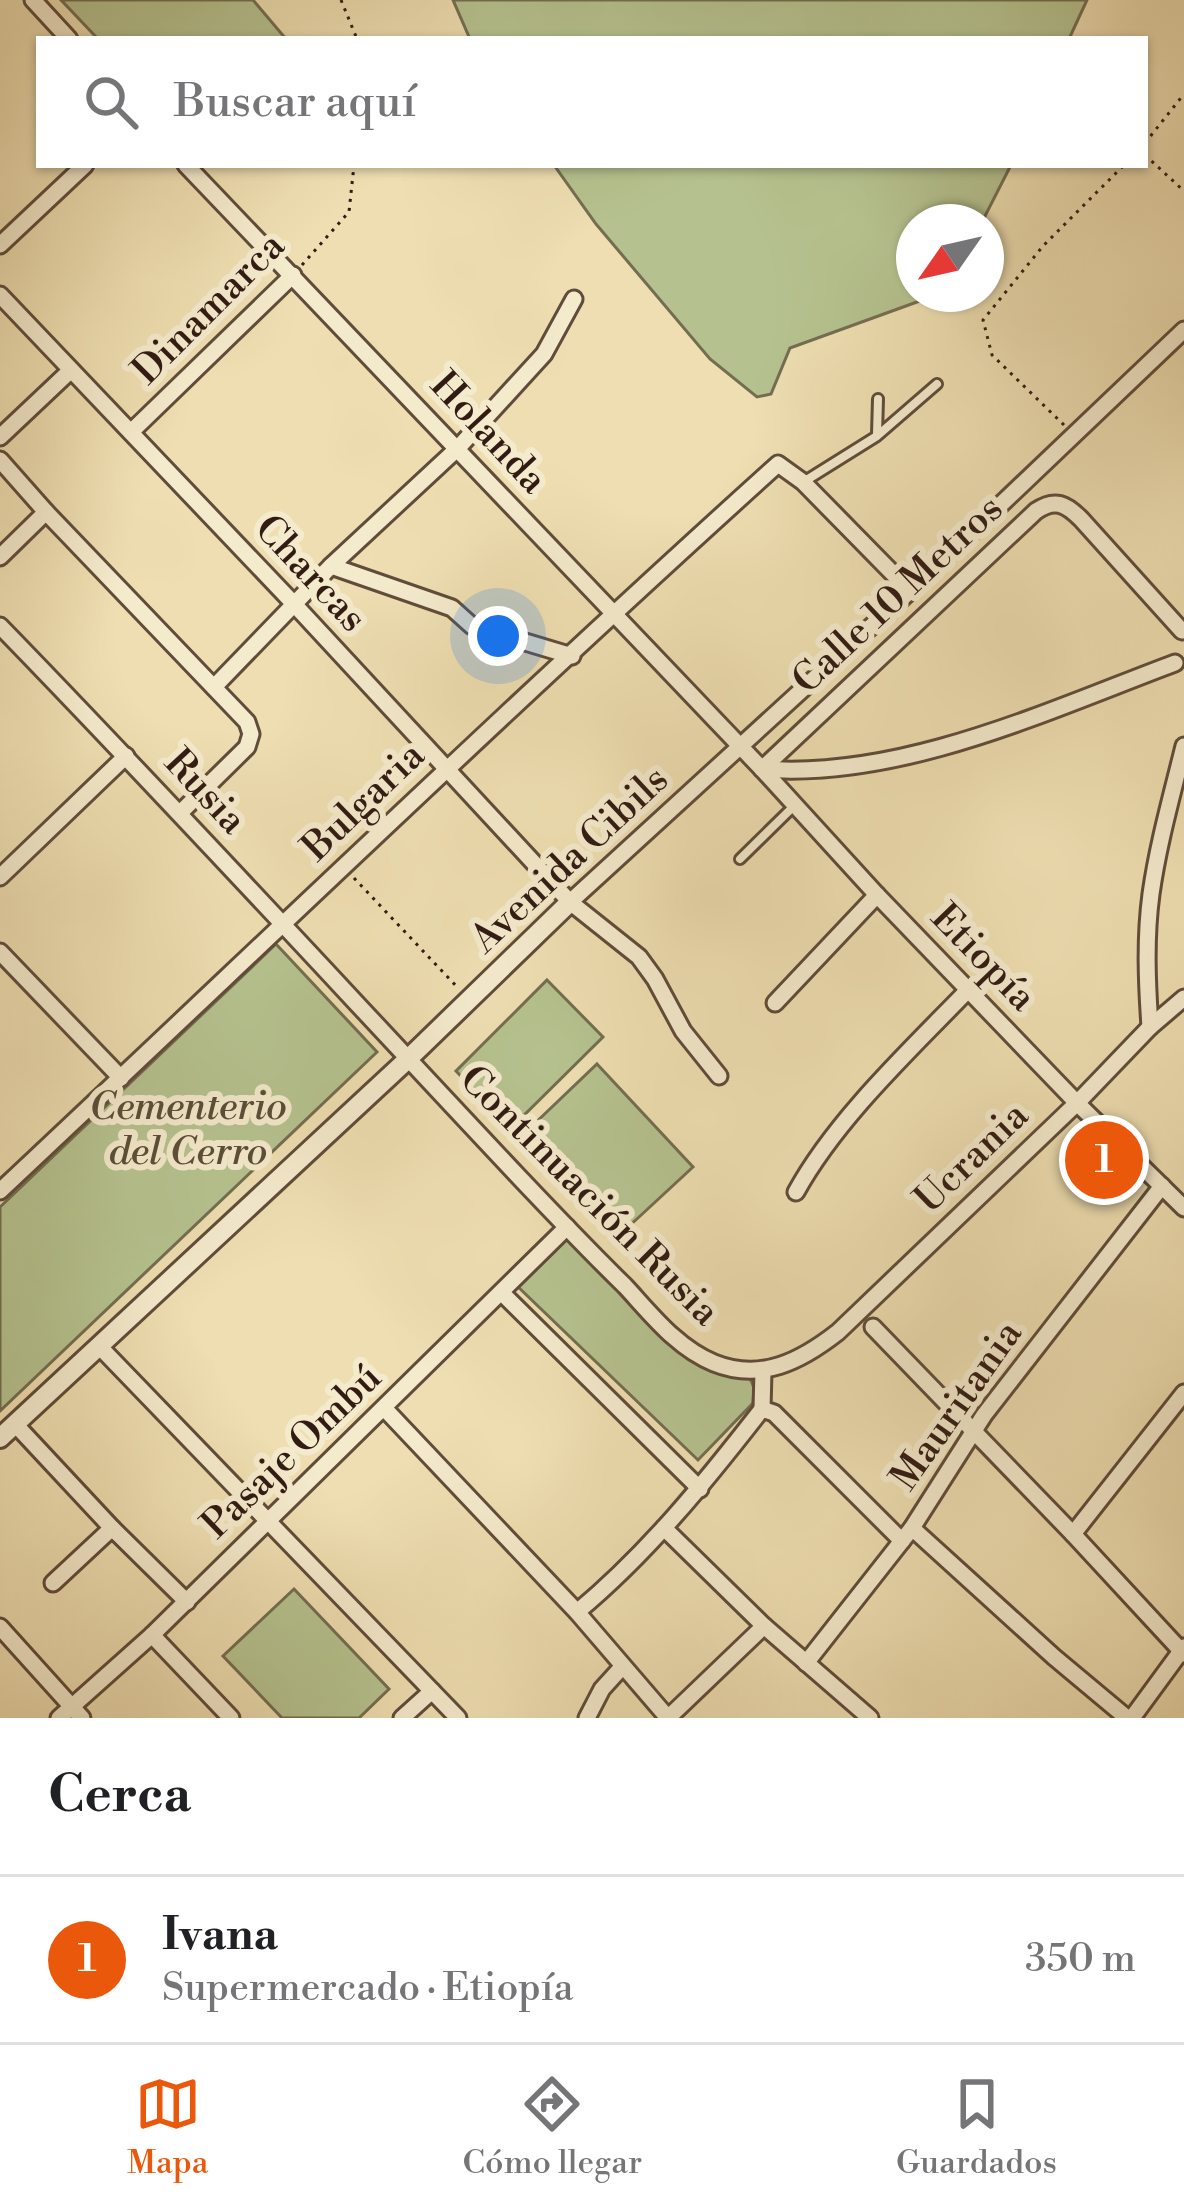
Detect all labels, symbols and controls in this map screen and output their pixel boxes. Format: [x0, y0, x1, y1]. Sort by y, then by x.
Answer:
search box [36, 36, 1148, 168]
icon: search [78, 69, 144, 135]
text: Buscar aquí [174, 74, 416, 131]
north arrow [896, 204, 1004, 312]
street label: Dinamarca [122, 222, 296, 396]
street label: Holanda [419, 362, 557, 505]
street label: Calle 10 Metros [783, 485, 1013, 705]
street label: Charcas [243, 505, 377, 643]
your location [468, 606, 528, 666]
street label: Bulgaria [292, 732, 436, 873]
street label: Rusia [153, 739, 257, 845]
street label: Avenida Cibils [460, 756, 679, 965]
street label: Etiopía [920, 894, 1046, 1022]
street label: Continuación Rusia [448, 1055, 730, 1337]
park label: Cementerio del Cerro [89, 1083, 287, 1177]
street label: Ucrania [905, 1092, 1040, 1224]
pin: 1 [1065, 1115, 1143, 1205]
street label: Mauritania [881, 1311, 1034, 1501]
street label: Pasaje Ombú [192, 1354, 392, 1550]
text: Cerca [48, 1764, 191, 1828]
text: Ivana [162, 1907, 278, 1964]
text: 1 [78, 1935, 96, 1984]
text: 350 m [1025, 1935, 1136, 1984]
text: Supermercado · Etiopía [162, 1964, 573, 2013]
tab: Mapa [127, 2071, 209, 2184]
tab: Cómo llegar [462, 2071, 642, 2184]
tab: Guardados [896, 2071, 1057, 2184]

